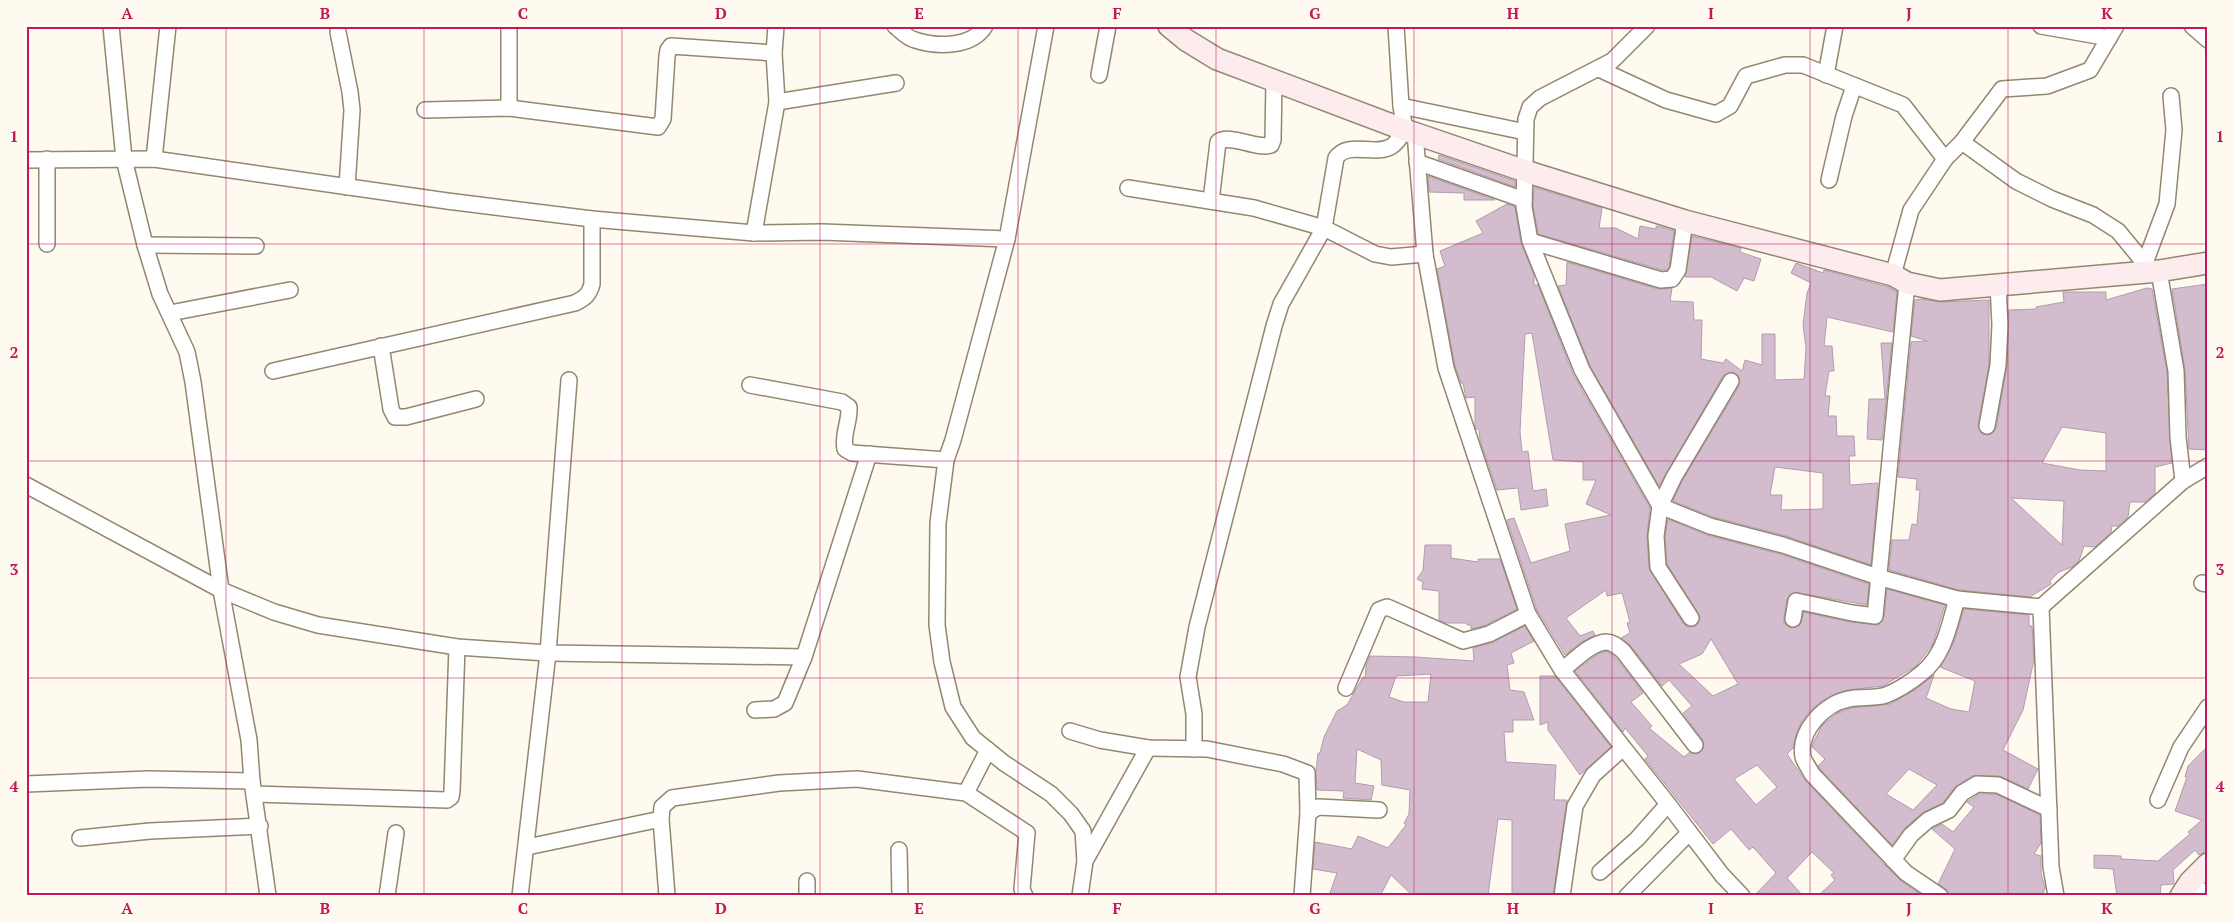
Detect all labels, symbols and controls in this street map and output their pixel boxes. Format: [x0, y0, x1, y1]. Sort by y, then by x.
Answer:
text: A [121, 2, 133, 24]
text: B [320, 2, 330, 24]
text: C [518, 2, 528, 24]
text: D [715, 2, 727, 24]
text: E [914, 2, 924, 24]
text: F [1112, 2, 1122, 24]
text: G [1309, 2, 1321, 24]
text: H [1507, 2, 1519, 24]
text: I [1708, 2, 1714, 24]
text: J [1906, 2, 1912, 24]
text: K [2101, 2, 2113, 24]
text: 1 [9, 125, 19, 147]
text: 1 [2215, 125, 2225, 147]
text: 2 [9, 341, 19, 363]
text: 2 [2215, 341, 2225, 363]
text: 3 [9, 558, 19, 580]
text: 3 [2215, 558, 2225, 580]
text: 4 [9, 775, 19, 797]
text: 4 [2215, 775, 2225, 797]
text: A [121, 897, 133, 919]
text: B [320, 897, 330, 919]
text: C [518, 897, 528, 919]
text: D [715, 897, 727, 919]
text: E [914, 897, 924, 919]
text: F [1112, 897, 1122, 919]
text: G [1309, 897, 1321, 919]
text: H [1507, 897, 1519, 919]
text: I [1708, 897, 1714, 919]
text: J [1906, 897, 1912, 919]
text: K [2101, 897, 2113, 919]

